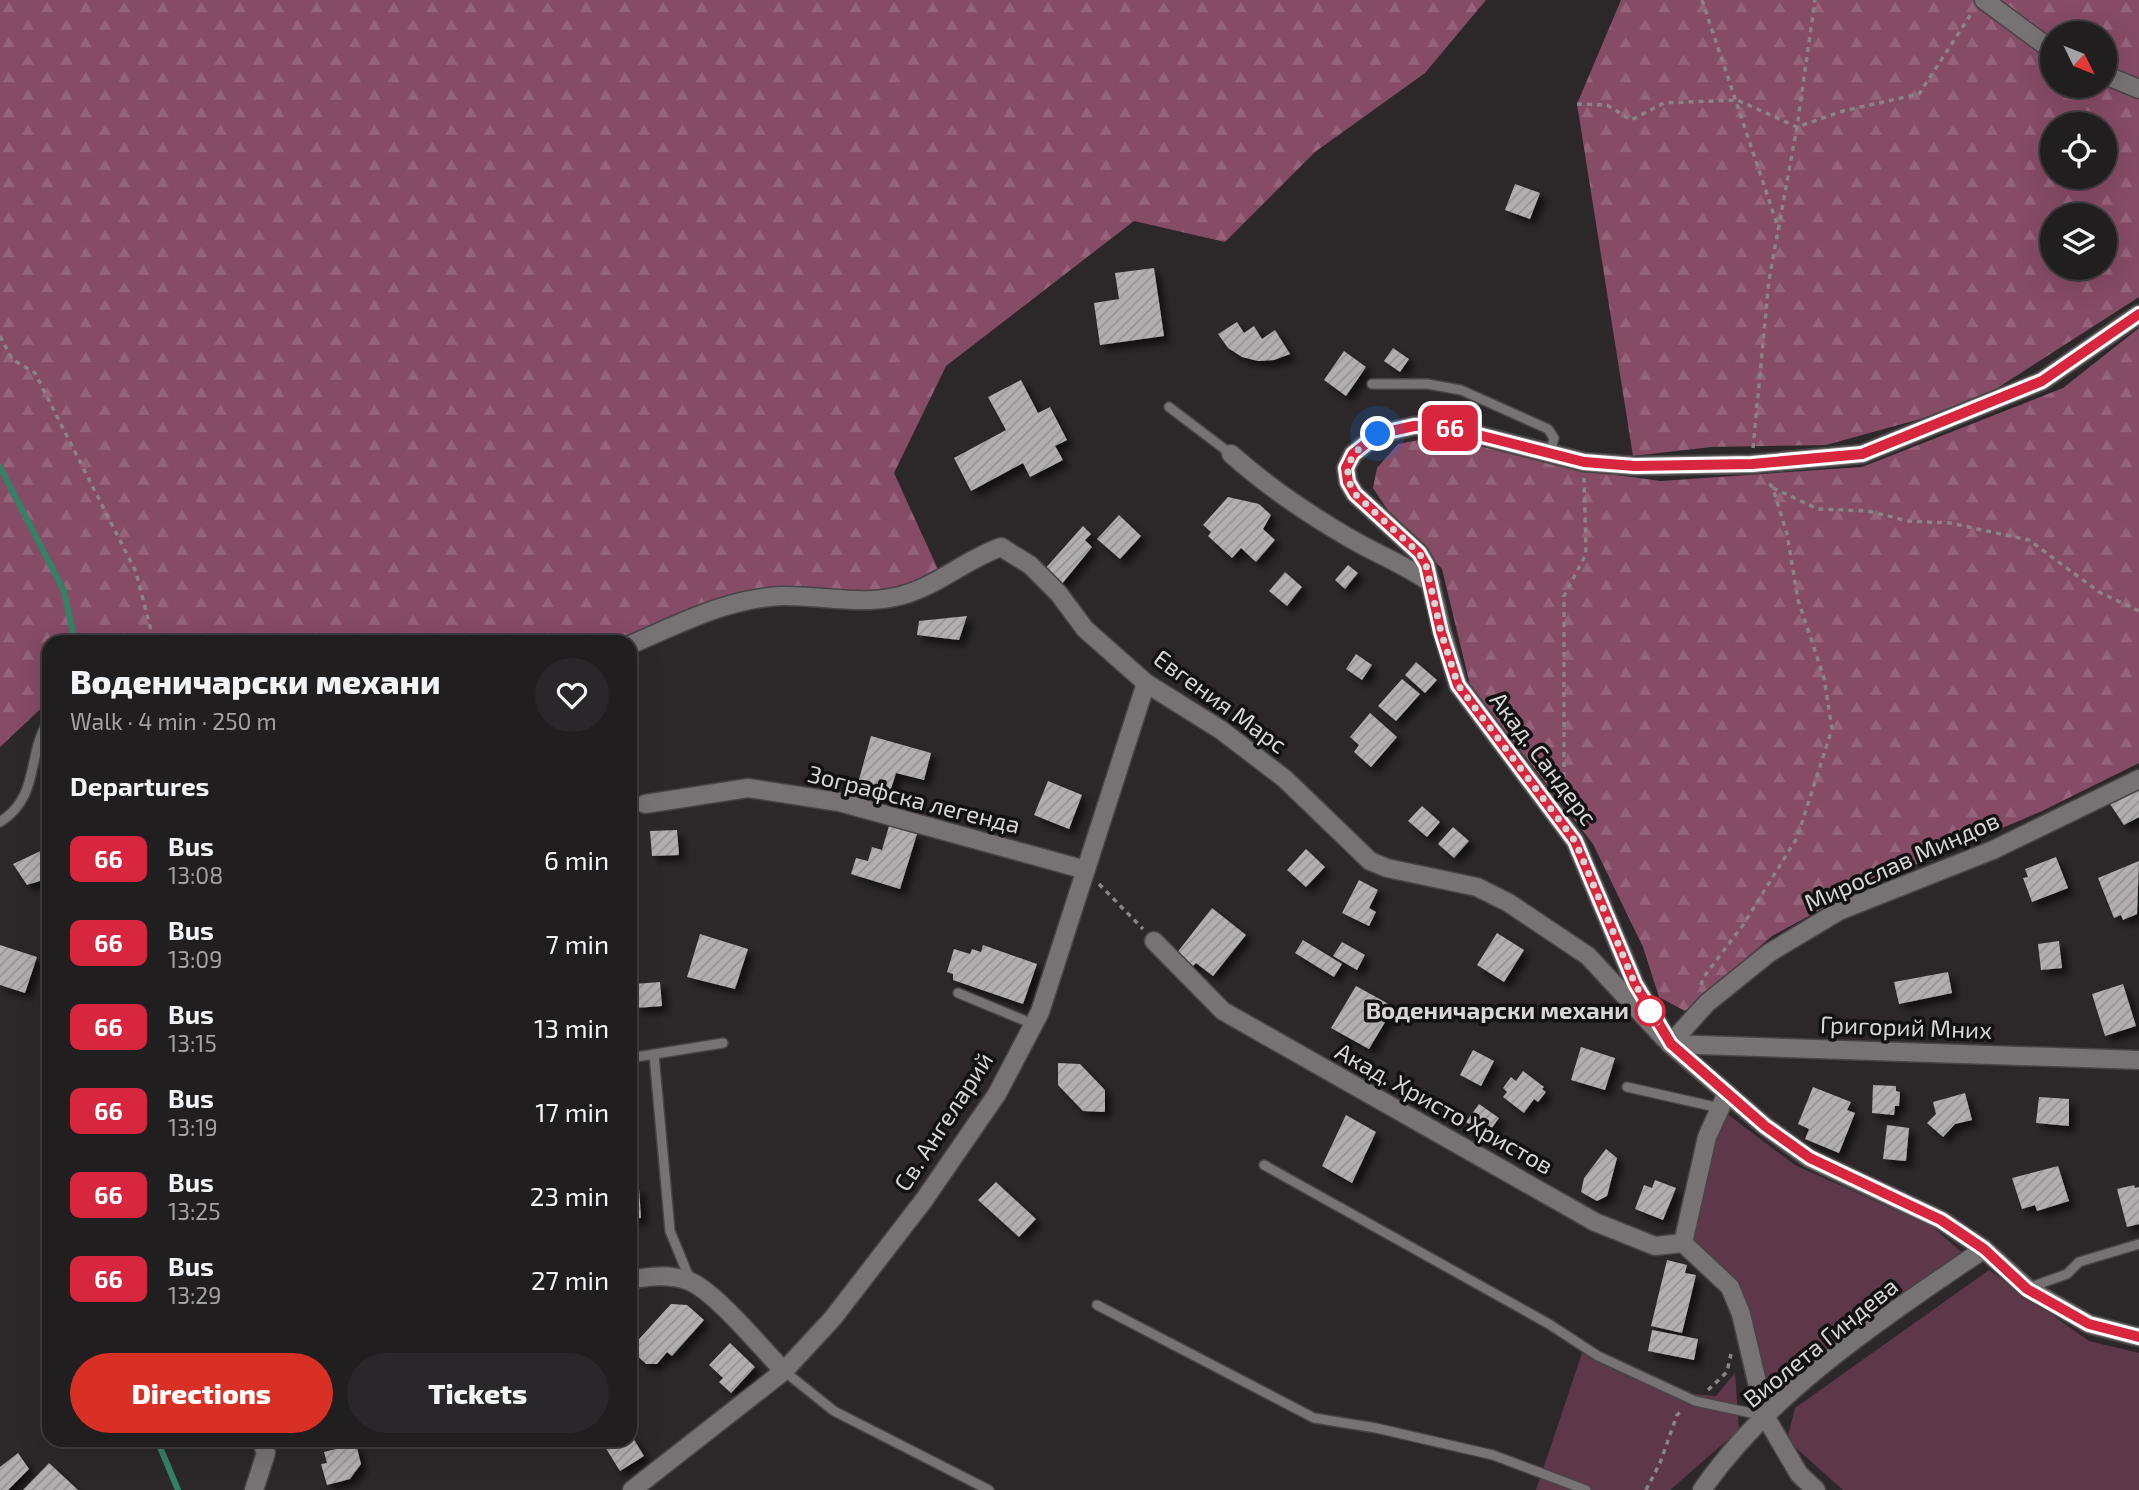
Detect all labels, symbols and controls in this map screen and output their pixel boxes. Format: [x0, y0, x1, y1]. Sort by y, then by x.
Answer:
north arrow [2040, 21, 2118, 98]
map controls [2040, 21, 2117, 280]
button: locate [2040, 112, 2117, 189]
button: layers [2040, 203, 2117, 280]
line badge: 66 [1418, 405, 1482, 451]
text: 66 [1436, 413, 1464, 442]
your location [1360, 416, 1395, 451]
street label: Евгения Марс [1149, 643, 1293, 759]
button: heart [535, 658, 609, 732]
text: Воденичарски механи [70, 661, 441, 701]
street label: Акад. Сандерс [1485, 686, 1604, 831]
text: Walk · 4 min · 250 m [70, 707, 277, 735]
street label: Зографска легенда [805, 758, 1023, 839]
text: Departures [70, 770, 209, 801]
street label: Мирослав Миндов [1800, 805, 2003, 917]
text: Bus [168, 830, 214, 861]
text: 66 [94, 844, 123, 873]
text: 6 min [544, 844, 609, 875]
text: 13:08 [168, 861, 223, 889]
text: Bus [168, 914, 214, 945]
text: 66 [94, 928, 123, 957]
text: 7 min [546, 928, 609, 959]
text: 13:09 [168, 945, 222, 973]
place label: Воденичарски механи [1366, 995, 1629, 1024]
marker: Воденичарски механи [1635, 996, 1665, 1026]
text: Bus [168, 998, 214, 1029]
street label: Григорий Мних [1820, 1009, 1993, 1044]
text: 66 [94, 1012, 123, 1041]
text: 13 min [534, 1012, 609, 1043]
text: 13:15 [168, 1029, 217, 1057]
street label: Акад. Христо Христов [1331, 1036, 1559, 1180]
street label: Св. Ангеларий [887, 1046, 998, 1196]
text: Bus [168, 1082, 214, 1113]
text: 66 [94, 1096, 123, 1125]
text: 17 min [535, 1096, 609, 1127]
text: 13:19 [168, 1113, 218, 1141]
text: Bus [168, 1166, 214, 1197]
text: 66 [94, 1180, 123, 1209]
text: 23 min [530, 1180, 609, 1211]
text: 13:25 [168, 1197, 221, 1225]
text: Bus [168, 1250, 214, 1281]
text: 66 [94, 1264, 123, 1293]
text: 27 min [531, 1264, 609, 1295]
street label: Виолета Гиндева [1737, 1271, 1903, 1413]
text: 13:29 [168, 1281, 221, 1309]
button: Directions [70, 1353, 333, 1433]
button: Tickets [347, 1353, 609, 1433]

